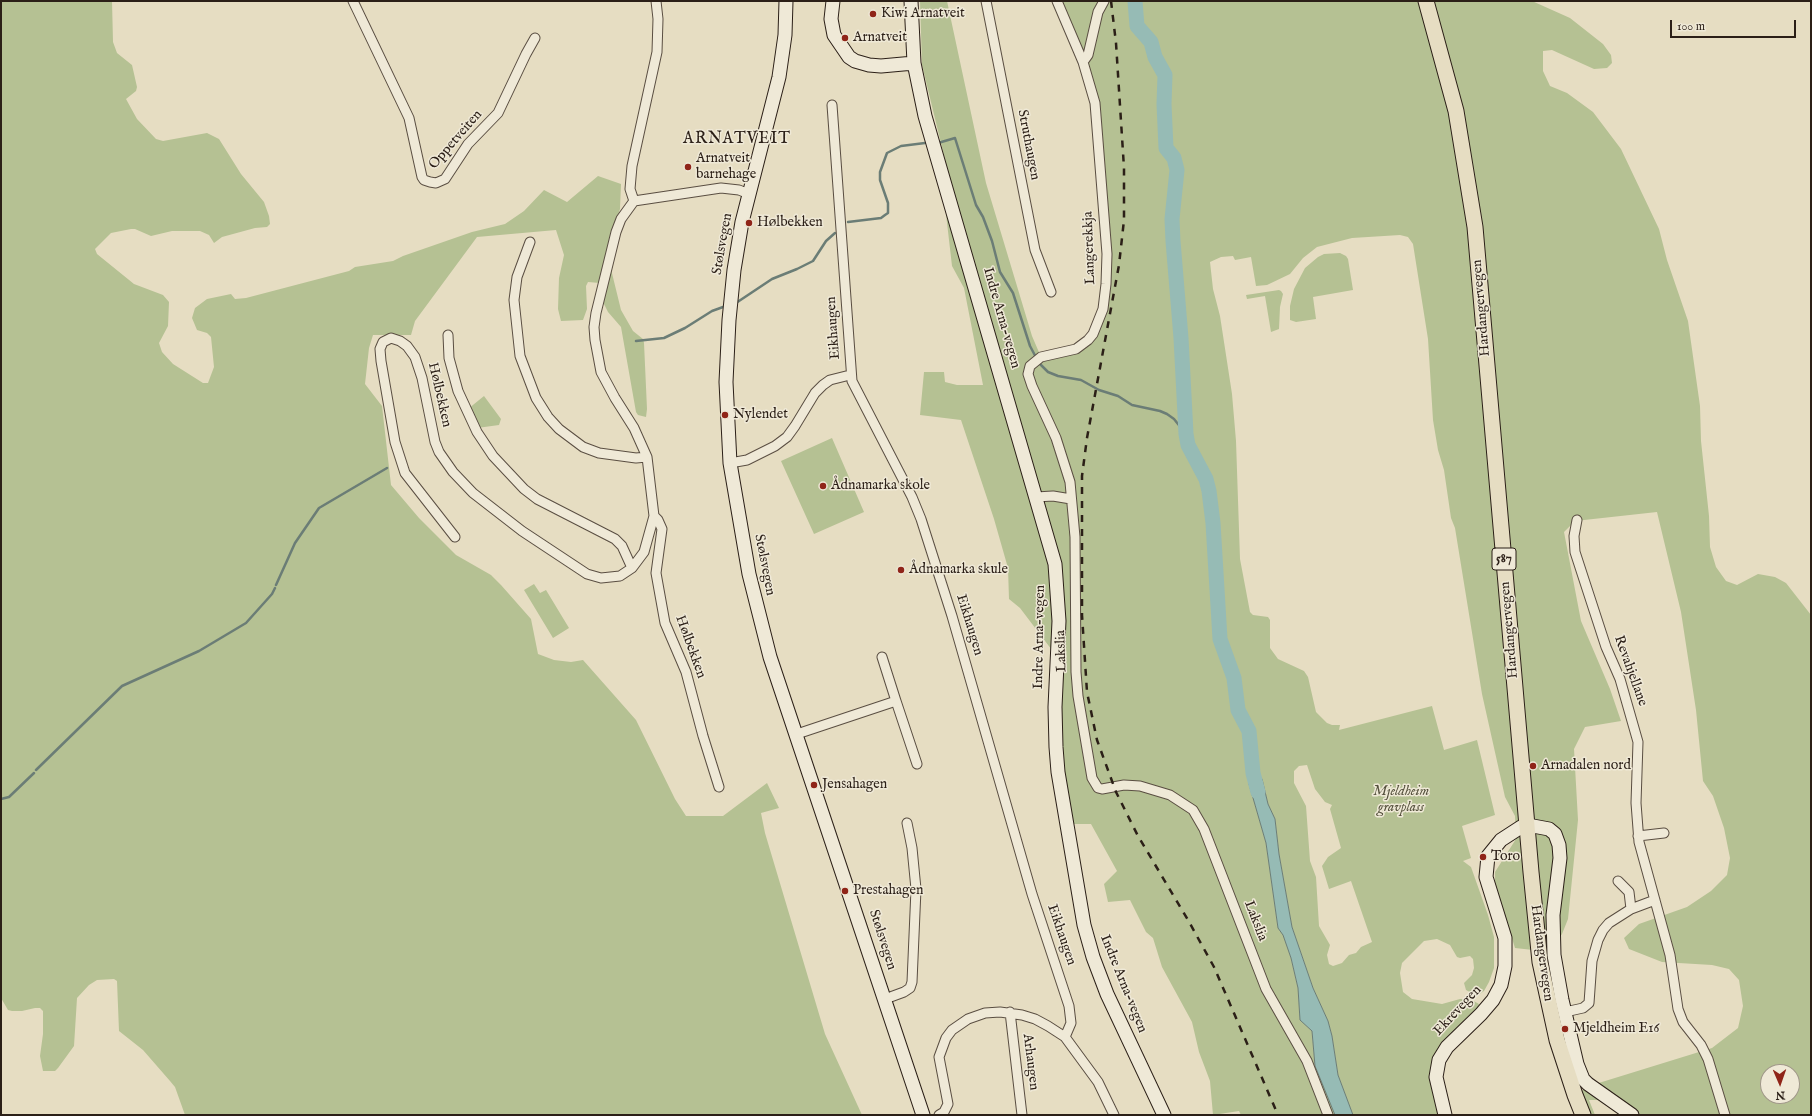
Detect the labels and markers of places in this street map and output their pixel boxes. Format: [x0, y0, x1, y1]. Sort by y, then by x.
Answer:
place label: Kiwi Arnatveit [881, 6, 965, 22]
marker: Kiwi Arnatveit [868, 9, 878, 19]
place label: Arnatveit [853, 30, 907, 46]
marker: Arnatveit [840, 33, 850, 43]
place label: Arnatveit barnehage [696, 151, 756, 184]
marker: Arnatveit barnehage [683, 162, 693, 172]
place label: Hølbekken [757, 215, 823, 231]
marker: Hølbekken [744, 218, 754, 228]
place label: Nylendet [733, 407, 788, 423]
marker: Nylendet [720, 410, 730, 420]
place label: Ådnamarka skole [831, 478, 930, 494]
marker: Ådnamarka skole [818, 481, 828, 491]
place label: Ådnamarka skule [909, 562, 1008, 578]
marker: Ådnamarka skule [896, 565, 906, 575]
place label: Arnadalen nord [1541, 758, 1631, 774]
marker: Arnadalen nord [1528, 761, 1538, 771]
place label: Jensahagen [822, 777, 887, 793]
marker: Jensahagen [809, 780, 819, 790]
place label: Toro [1491, 849, 1520, 865]
marker: Toro [1478, 852, 1488, 862]
place label: Prestahagen [853, 883, 923, 899]
marker: Prestahagen [840, 886, 850, 896]
place label: Mjeldheim E16 [1573, 1021, 1659, 1037]
marker: Mjeldheim E16 [1560, 1024, 1570, 1034]

